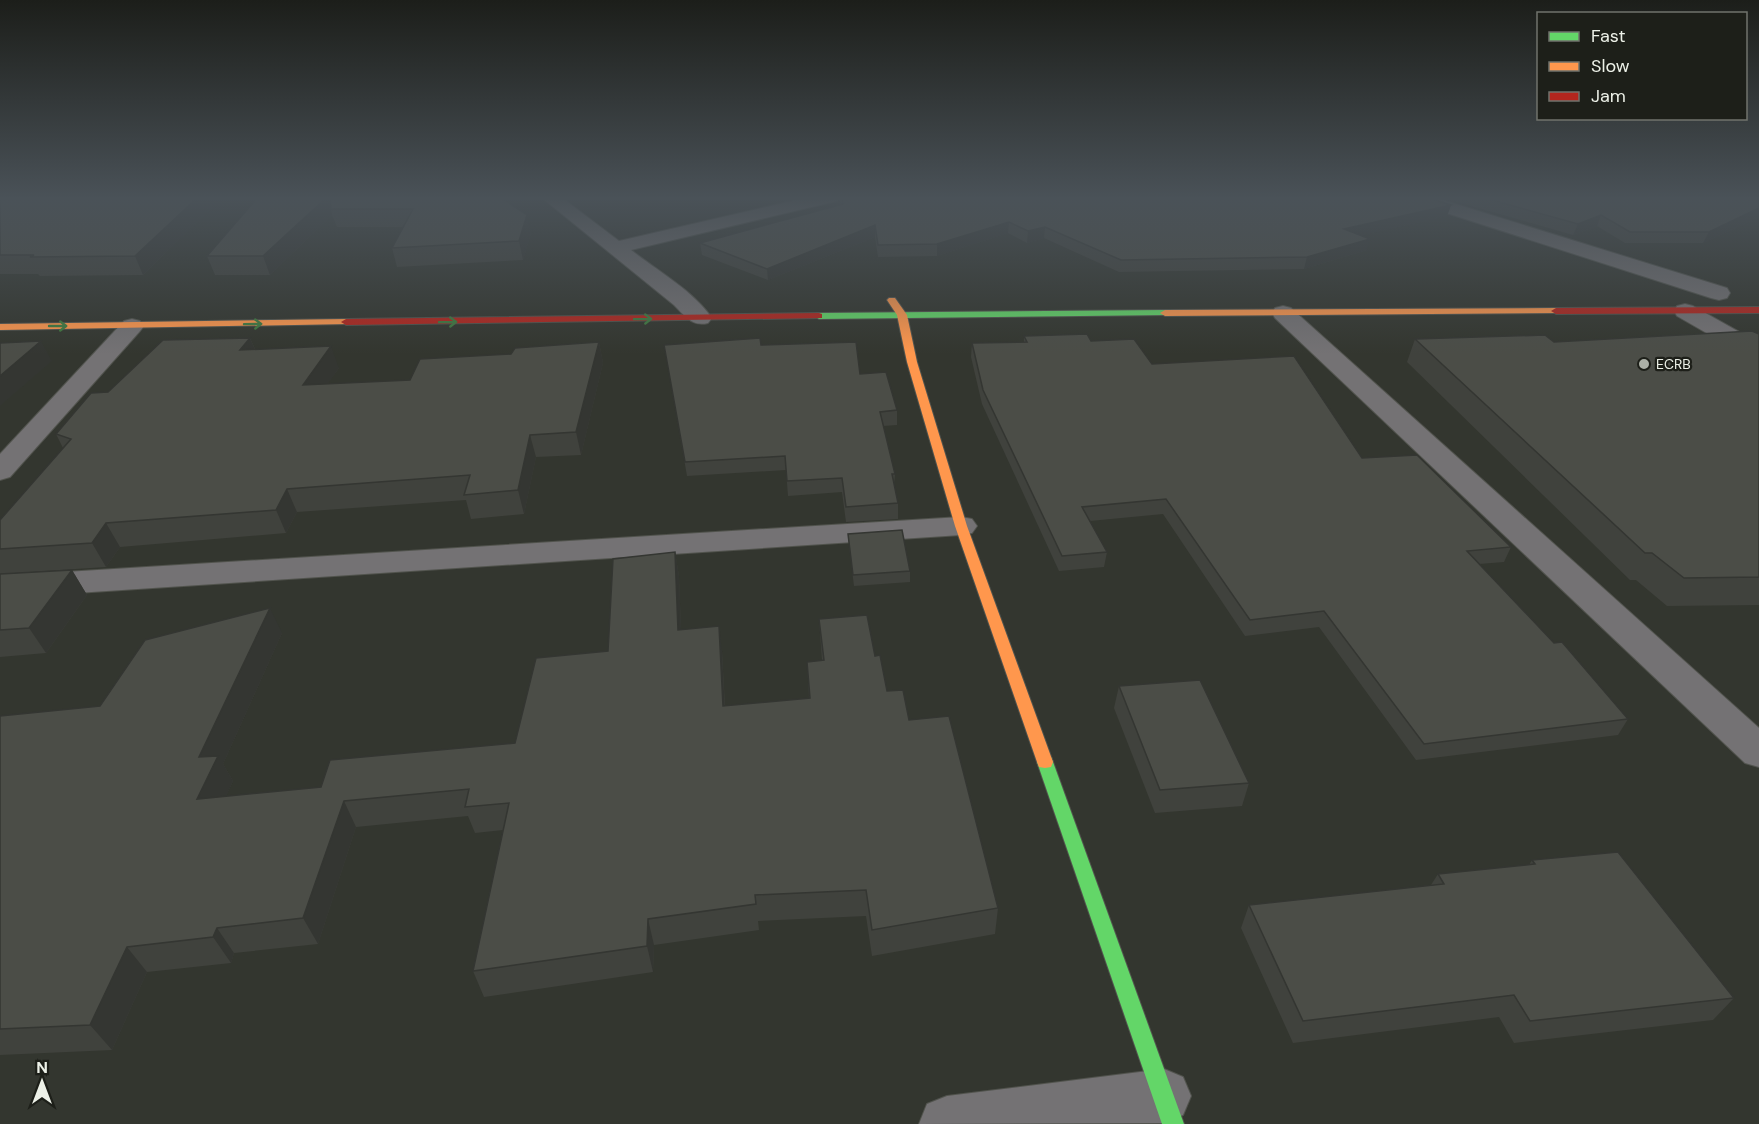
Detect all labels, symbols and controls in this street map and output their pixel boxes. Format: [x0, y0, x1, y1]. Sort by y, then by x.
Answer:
legend [1537, 12, 1747, 120]
text: Fast [1591, 24, 1626, 48]
text: Slow [1591, 54, 1630, 78]
text: Jam [1591, 84, 1626, 108]
one-way arrow [633, 313, 653, 325]
one-way arrow [438, 316, 458, 327]
one-way arrow [243, 318, 263, 330]
one-way arrow [48, 320, 68, 332]
place label: ECRB [1656, 355, 1691, 373]
marker: ECRB [1637, 357, 1651, 371]
north arrow [12, 1052, 72, 1112]
text: N [36, 1057, 48, 1078]

